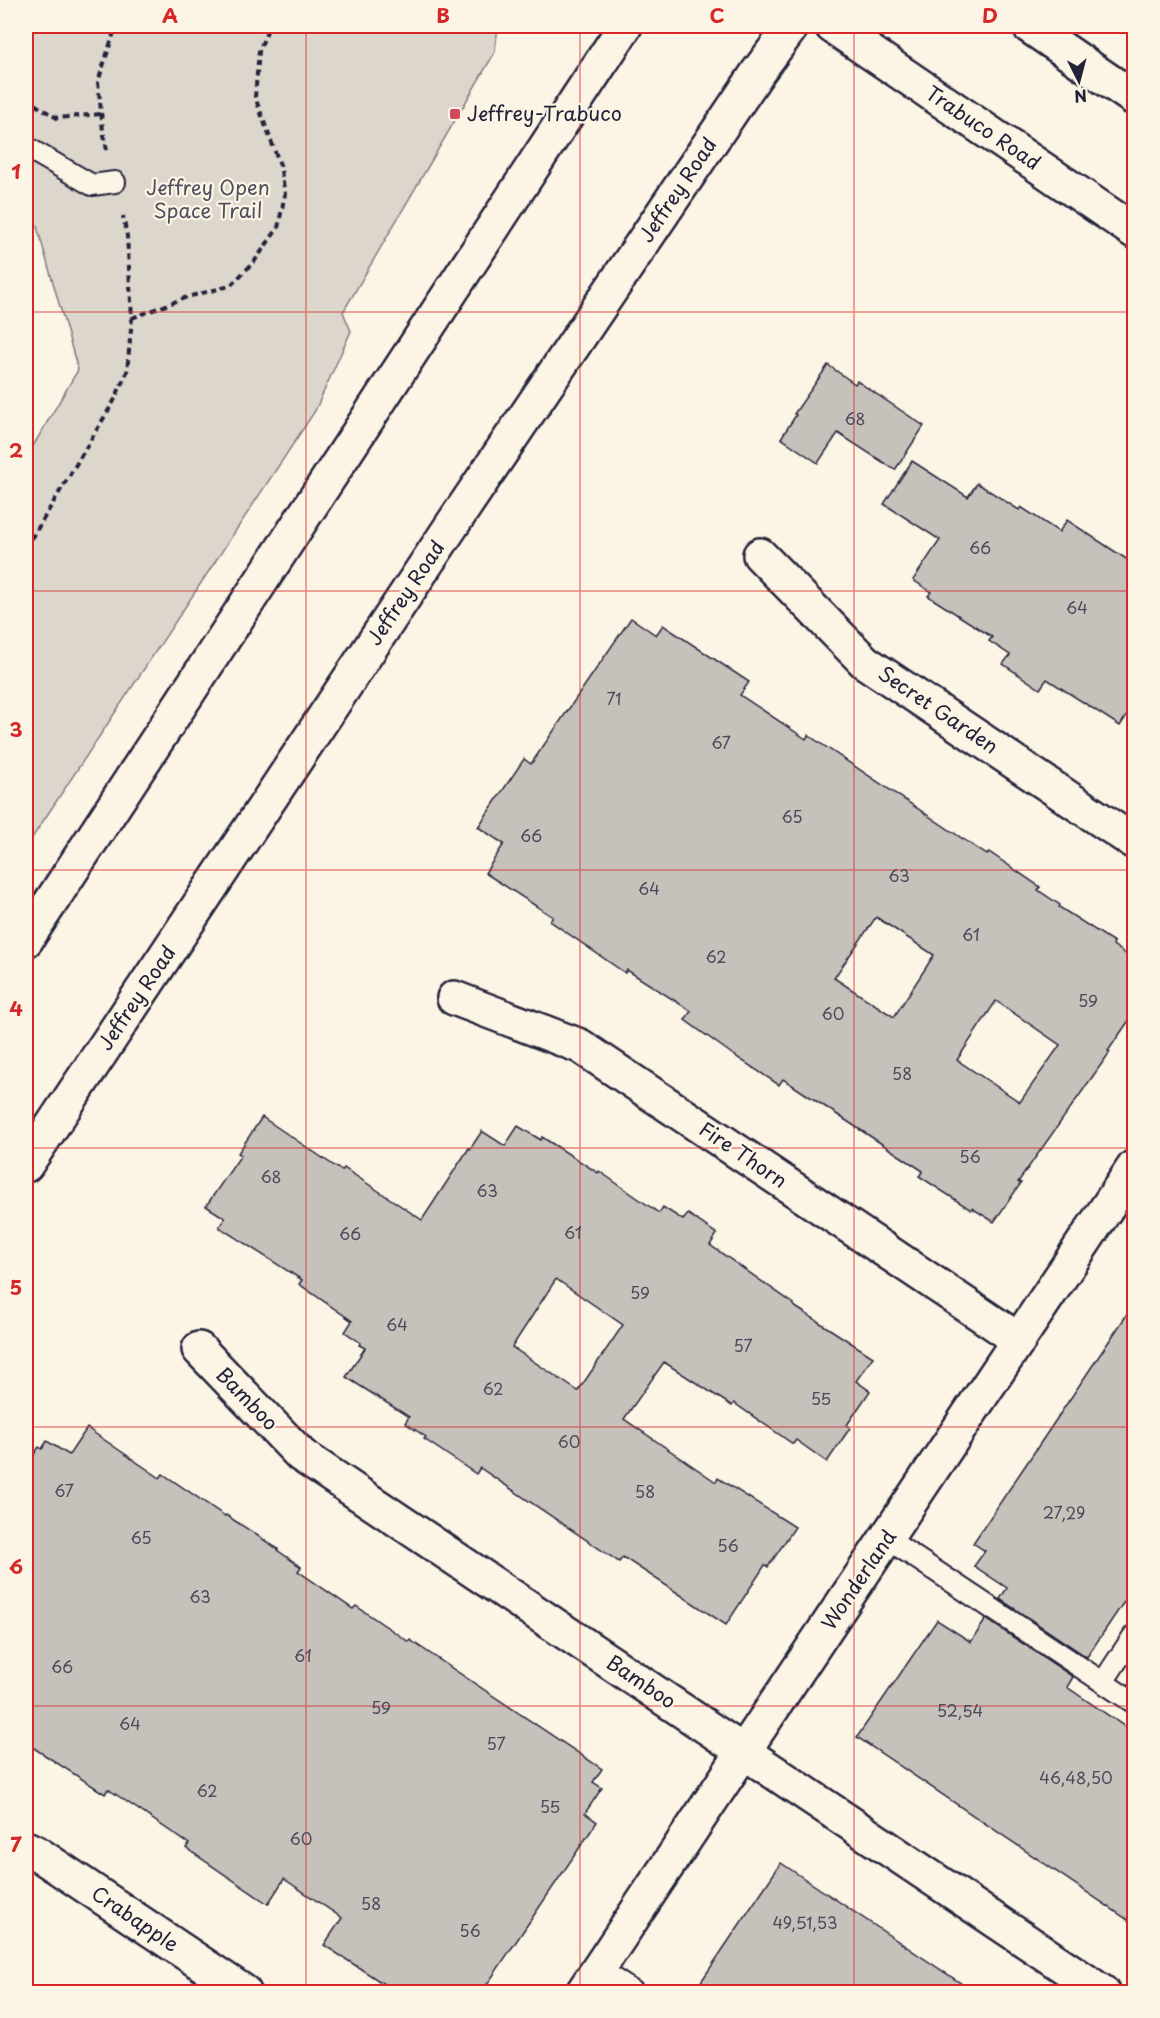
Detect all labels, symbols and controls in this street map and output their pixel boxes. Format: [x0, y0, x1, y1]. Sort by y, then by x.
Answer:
text: A [162, 0, 178, 30]
text: B [436, 0, 450, 30]
text: C [709, 0, 725, 30]
text: D [982, 0, 998, 30]
north arrow [1049, 51, 1109, 111]
street label: Trabuco Road [920, 78, 1047, 177]
text: N [1073, 84, 1088, 110]
place label: Jeffrey-Trabuco [467, 98, 622, 128]
marker: Jeffrey-Trabuco [448, 107, 462, 121]
street label: Jeffrey Road [631, 131, 723, 248]
text: 1 [11, 156, 21, 186]
park label: Jeffrey Open Space Trail [146, 172, 270, 225]
house number: 68 [844, 406, 866, 430]
text: 2 [9, 435, 23, 465]
street label: Jeffrey Road [359, 534, 451, 651]
house number: 66 [969, 535, 991, 559]
house number: 64 [1066, 595, 1088, 619]
street label: Secret Garden [872, 658, 1005, 761]
house number: 71 [607, 686, 622, 710]
text: 3 [9, 714, 23, 744]
house number: 67 [711, 730, 731, 754]
house number: 65 [781, 804, 803, 828]
house number: 66 [520, 823, 542, 847]
house number: 63 [888, 863, 910, 887]
house number: 64 [638, 876, 660, 900]
house number: 61 [962, 922, 980, 946]
street label: Jeffrey Road [90, 939, 182, 1056]
house number: 62 [705, 944, 727, 968]
house number: 59 [1078, 988, 1098, 1012]
text: 4 [9, 993, 23, 1023]
house number: 60 [822, 1001, 844, 1025]
house number: 58 [892, 1061, 912, 1085]
street label: Fire Thorn [694, 1114, 794, 1195]
house number: 56 [959, 1144, 981, 1168]
house number: 68 [260, 1164, 282, 1188]
house number: 63 [476, 1178, 498, 1202]
house number: 61 [564, 1220, 582, 1244]
house number: 66 [339, 1221, 361, 1245]
text: 5 [10, 1272, 22, 1302]
house number: 59 [630, 1280, 650, 1304]
house number: 64 [386, 1312, 408, 1336]
house number: 57 [733, 1333, 753, 1357]
street label: Bamboo [210, 1360, 286, 1437]
house number: 62 [482, 1376, 504, 1400]
house number: 55 [811, 1386, 831, 1410]
house number: 60 [558, 1429, 580, 1453]
house number: 67 [54, 1478, 74, 1502]
house number: 58 [635, 1479, 655, 1503]
house number: 27,29 [1043, 1500, 1085, 1524]
street label: Wonderland [813, 1523, 903, 1636]
house number: 65 [130, 1525, 152, 1549]
house number: 56 [717, 1533, 739, 1557]
text: 6 [9, 1551, 23, 1581]
house number: 63 [189, 1584, 211, 1608]
house number: 61 [294, 1643, 312, 1667]
street label: Bamboo [601, 1647, 682, 1715]
house number: 66 [51, 1654, 73, 1678]
house number: 59 [371, 1695, 391, 1719]
house number: 52,54 [937, 1698, 983, 1722]
house number: 64 [119, 1711, 141, 1735]
house number: 57 [486, 1731, 506, 1755]
house number: 46,48,50 [1039, 1765, 1113, 1789]
house number: 62 [196, 1778, 218, 1802]
house number: 55 [540, 1794, 560, 1818]
house number: 60 [290, 1826, 312, 1850]
text: 7 [10, 1829, 22, 1859]
street label: Crabapple [86, 1878, 185, 1959]
house number: 58 [361, 1891, 381, 1915]
house number: 49,51,53 [772, 1910, 838, 1934]
house number: 56 [459, 1918, 481, 1942]

